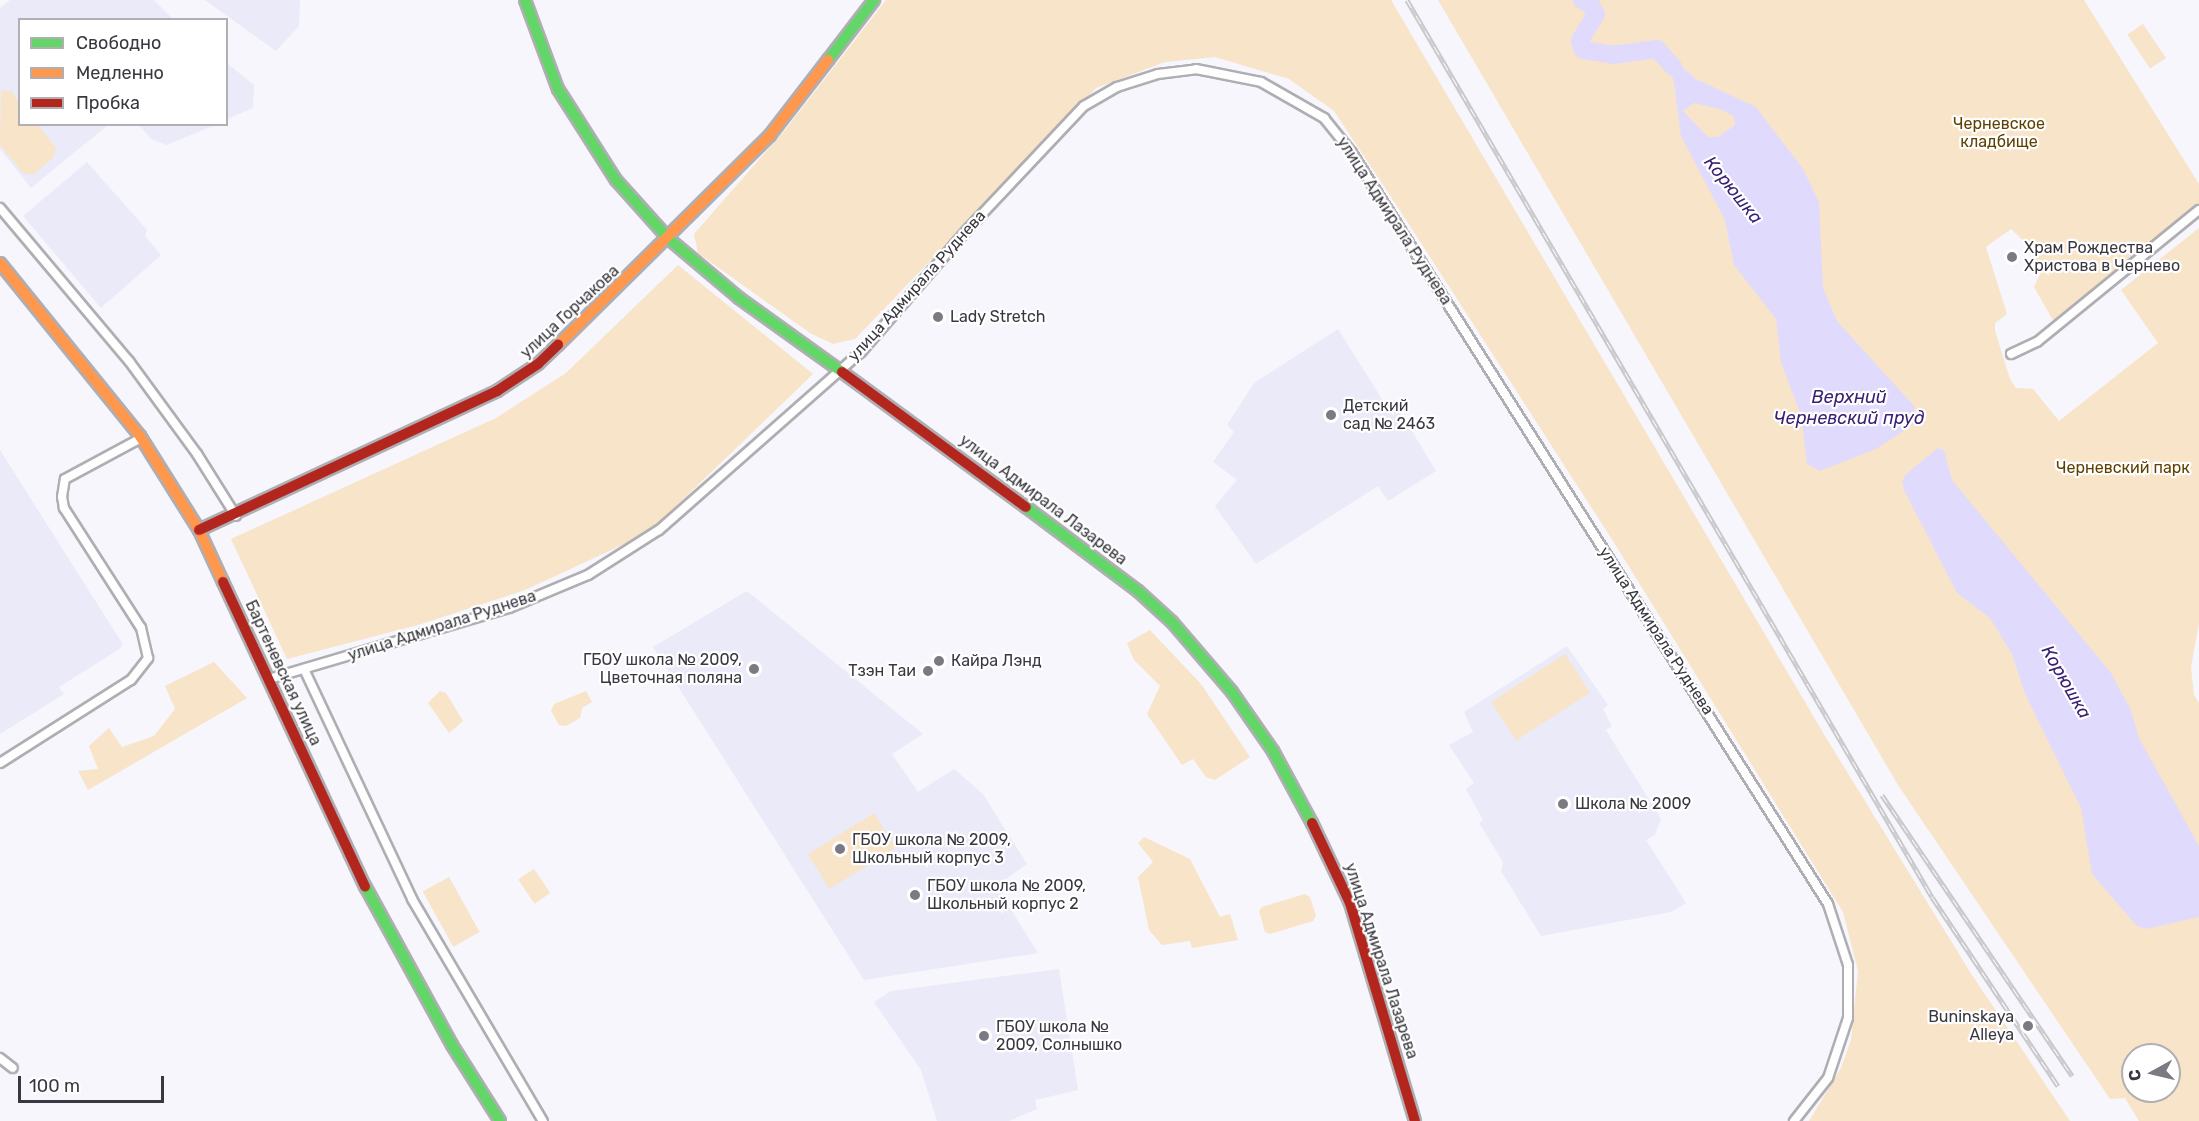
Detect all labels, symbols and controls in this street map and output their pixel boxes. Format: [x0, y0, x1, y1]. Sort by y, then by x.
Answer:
legend [18, 18, 228, 126]
text: Свободно [76, 32, 161, 54]
text: Медленно [76, 62, 164, 84]
text: Пробка [76, 92, 140, 114]
park label: Черневское кладбище [1953, 114, 2045, 152]
street label: улица Адмирала Руднева [1332, 133, 1456, 309]
water label: Корюшка [1699, 152, 1767, 228]
street label: улица Адмирала Руднева [844, 207, 990, 365]
place label: Храм Рождества Христова в Чернево [2024, 238, 2180, 276]
marker: Храм Рождества Христова в Чернево [2005, 250, 2019, 264]
street label: улица Горчакова [517, 261, 623, 363]
place label: Lady Stretch [950, 307, 1046, 327]
marker: Lady Stretch [931, 310, 945, 324]
water label: Верхний Черневский пруд [1774, 387, 1924, 430]
place label: Детский сад № 2463 [1343, 396, 1435, 434]
marker: Детский сад № 2463 [1324, 408, 1338, 422]
street label: улица Адмирала Лазарева [955, 431, 1131, 569]
park label: Черневский парк [2056, 458, 2190, 478]
street label: улица Адмирала Руднева [1594, 543, 1718, 719]
street label: улица Адмирала Руднева [346, 587, 538, 665]
street label: Бартеневская улица [241, 597, 325, 749]
water label: Корюшка [2036, 642, 2096, 722]
place label: ГБОУ школа № 2009, Цветочная поляна [583, 650, 742, 688]
place label: Кайра Лэнд [951, 651, 1042, 671]
marker: Кайра Лэнд [932, 654, 946, 668]
place label: Тзэн Таи [848, 661, 916, 681]
marker: ГБОУ школа № 2009, Цветочная поляна [747, 662, 761, 676]
marker: Тзэн Таи [921, 664, 935, 678]
place label: Школа № 2009 [1575, 794, 1691, 814]
marker: Школа № 2009 [1556, 797, 1570, 811]
place label: ГБОУ школа № 2009, Школьный корпус 3 [852, 830, 1011, 868]
marker: ГБОУ школа № 2009, Школьный корпус 3 [833, 842, 847, 856]
street label: улица Адмирала Лазарева [1340, 861, 1422, 1061]
place label: ГБОУ школа № 2009, Школьный корпус 2 [927, 876, 1086, 914]
marker: ГБОУ школа № 2009, Школьный корпус 2 [908, 888, 922, 902]
place label: Buninskaya Alleya [1928, 1007, 2014, 1045]
place label: ГБОУ школа № 2009, Солнышко [996, 1017, 1122, 1055]
marker: Buninskaya Alleya [2019, 1017, 2037, 1035]
marker: ГБОУ школа № 2009, Солнышко [977, 1029, 991, 1043]
north arrow [2121, 1043, 2181, 1103]
scale bar [21, 1064, 166, 1102]
text: С [2124, 1068, 2145, 1082]
text: 100 m [29, 1075, 80, 1097]

